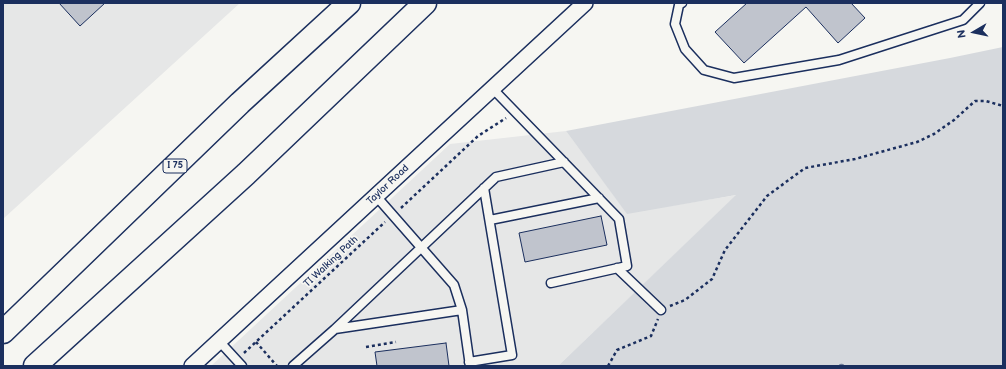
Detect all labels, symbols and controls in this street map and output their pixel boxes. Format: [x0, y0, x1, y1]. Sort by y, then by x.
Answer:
north arrow [954, 12, 994, 52]
text: N [955, 29, 969, 39]
road number: I 75 [163, 159, 187, 173]
street label: Taylor Road [364, 162, 412, 208]
street label: TI Walking Path [301, 234, 361, 290]

